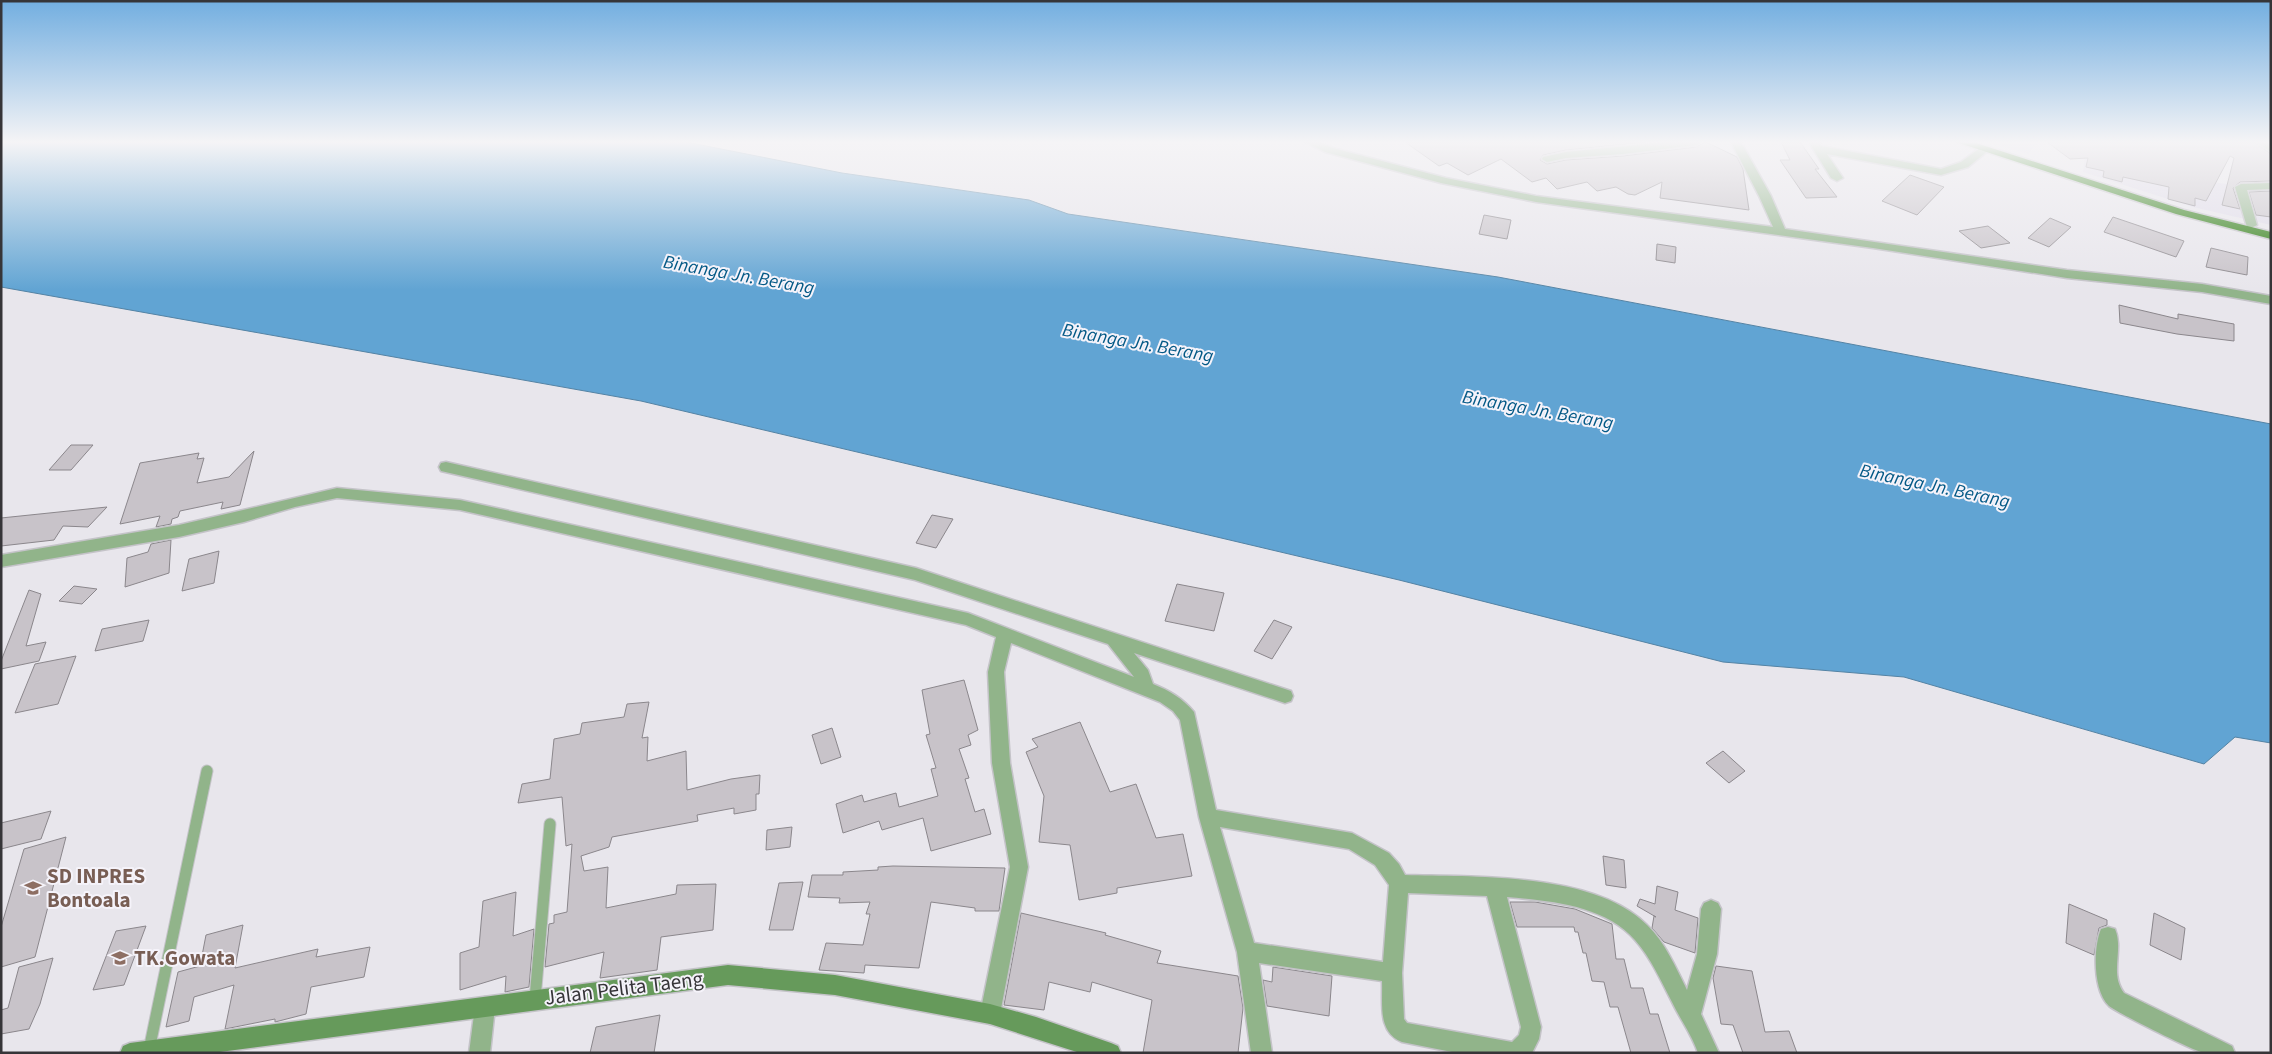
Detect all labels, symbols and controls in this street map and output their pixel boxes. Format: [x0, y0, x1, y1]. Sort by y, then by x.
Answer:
water label: Binanga Jn. Berang [661, 249, 816, 302]
water label: Binanga Jn. Berang [1060, 317, 1215, 370]
water label: Binanga Jn. Berang [1460, 384, 1615, 437]
water label: Binanga Jn. Berang [1857, 457, 2012, 516]
place label: SD INPRES Bontoala [47, 861, 145, 915]
school or university icon: SD INPRES Bontoala [23, 878, 43, 898]
place label: TK.Gowata [134, 943, 235, 973]
school or university icon: TK.Gowata [110, 948, 130, 968]
street label: Jalan Pelita Taeng [543, 963, 705, 1013]

